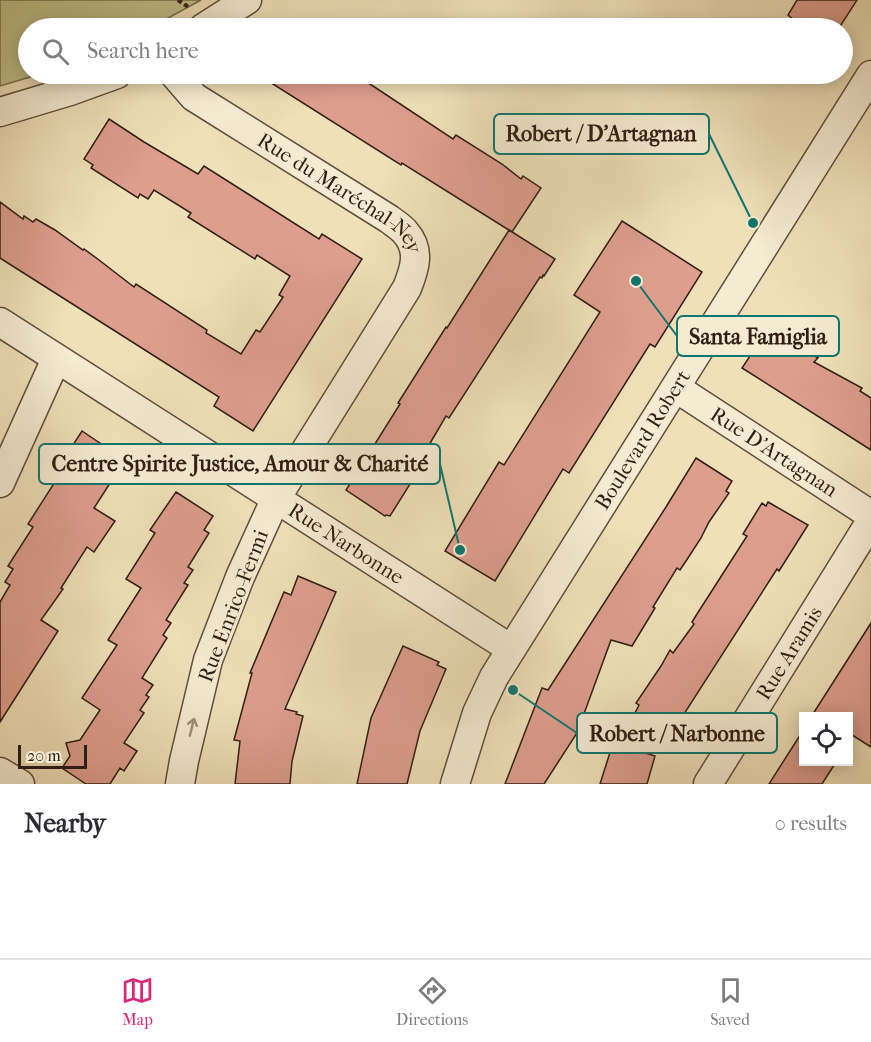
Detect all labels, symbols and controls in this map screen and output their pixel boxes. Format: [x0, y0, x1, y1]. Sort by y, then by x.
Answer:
search box [18, 18, 853, 84]
icon: search [39, 35, 72, 68]
text: Search here [87, 38, 199, 64]
callout: Robert / D'Artagnan [494, 114, 709, 154]
text: Robert / D'Artagnan [505, 121, 697, 147]
street label: Rue du Maréchal-Ney [253, 128, 427, 257]
callout: Santa Famiglia [677, 316, 839, 356]
text: Santa Famiglia [689, 324, 828, 350]
street label: Boulevard Robert [590, 365, 695, 514]
street label: Rue D'Artagnan [706, 402, 842, 502]
callout: Centre Spirite Justice, Amour & Charité [39, 444, 440, 484]
text: Centre Spirite Justice, Amour & Charité [52, 451, 429, 477]
street label: Rue Narbonne [284, 498, 408, 589]
street label: Rue Enrico-Fermi [193, 526, 273, 686]
street label: Rue Aramis [751, 602, 827, 704]
map controls [799, 712, 853, 766]
button: locate [799, 712, 853, 766]
callout: Robert / Narbonne [577, 713, 777, 753]
one-way arrow [186, 718, 198, 737]
text: Robert / Narbonne [589, 721, 765, 747]
scale bar [18, 742, 87, 770]
text: 20 m [27, 746, 61, 765]
text: Nearby [24, 808, 106, 839]
text: 0 results [775, 812, 847, 835]
tab: Map [121, 974, 154, 1029]
tab: Directions [396, 974, 468, 1029]
tab: Saved [710, 974, 750, 1029]

